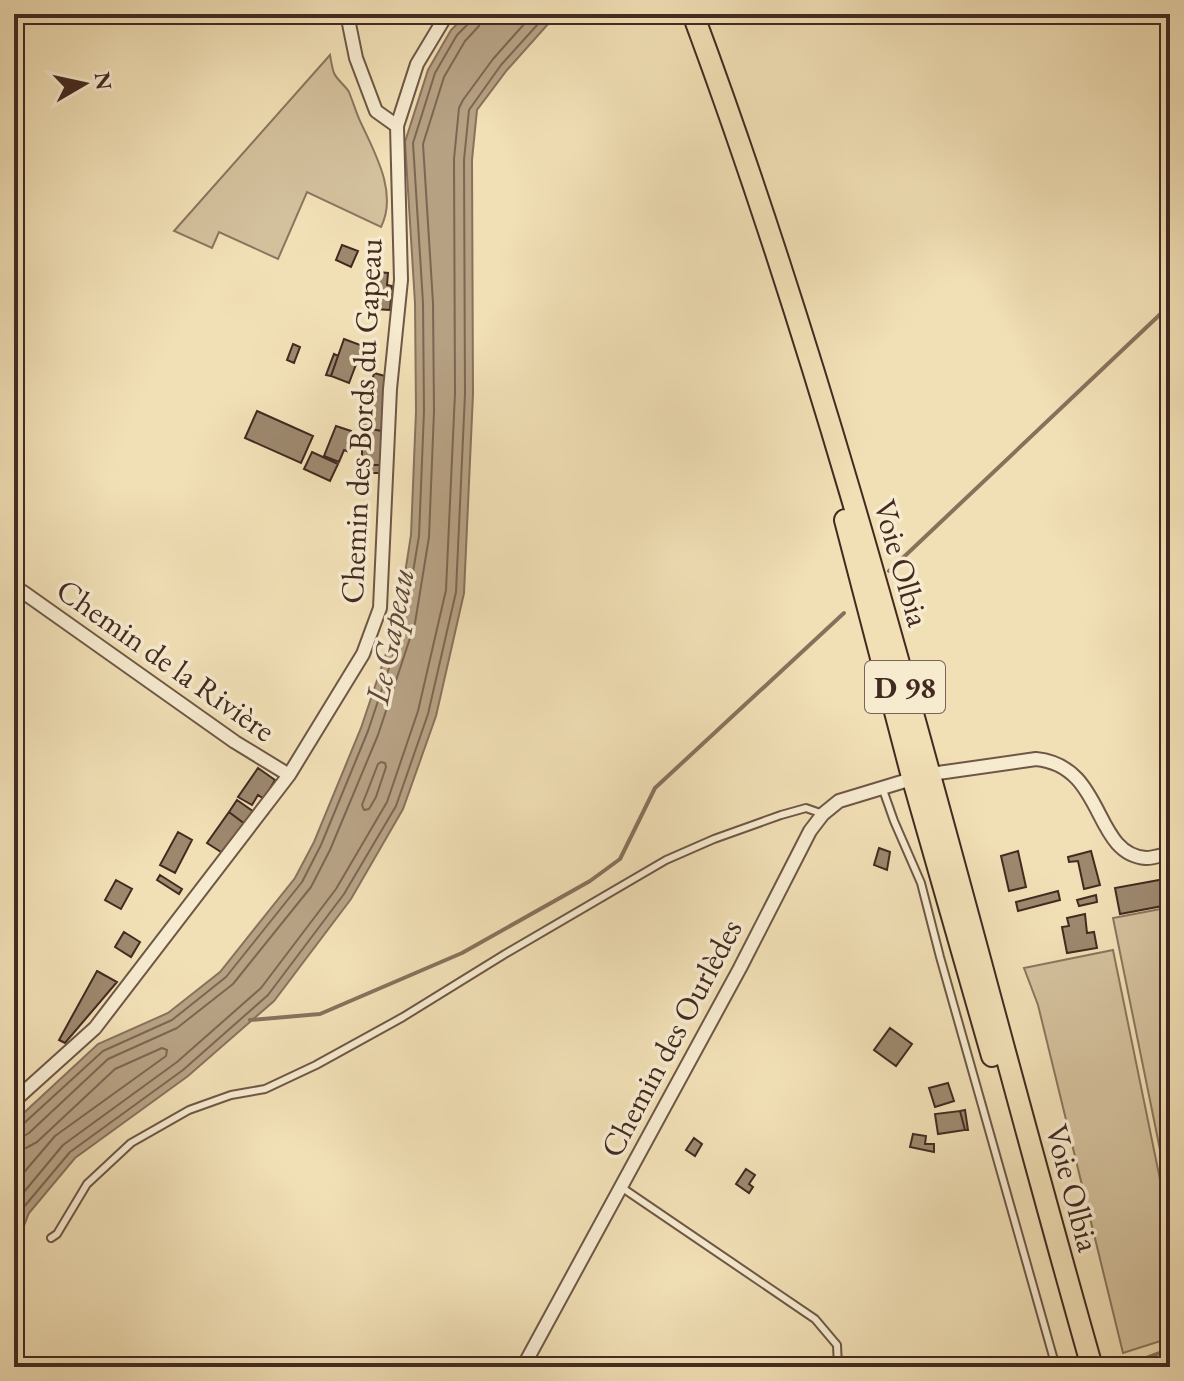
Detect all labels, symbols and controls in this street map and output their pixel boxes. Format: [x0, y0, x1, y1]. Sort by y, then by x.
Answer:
north arrow [44, 44, 124, 124]
text: N [88, 70, 119, 92]
street label: Chemin des Bords du Gapeau [330, 237, 392, 605]
street label: Voie Olbia [864, 495, 940, 632]
water label: Le Gapeau [354, 564, 424, 709]
street label: Chemin de la Rivière [48, 569, 284, 751]
road number: D 98 [865, 661, 945, 713]
street label: Chemin des Ourlèdes [591, 912, 751, 1164]
street label: Voie Olbia [1036, 1120, 1110, 1256]

